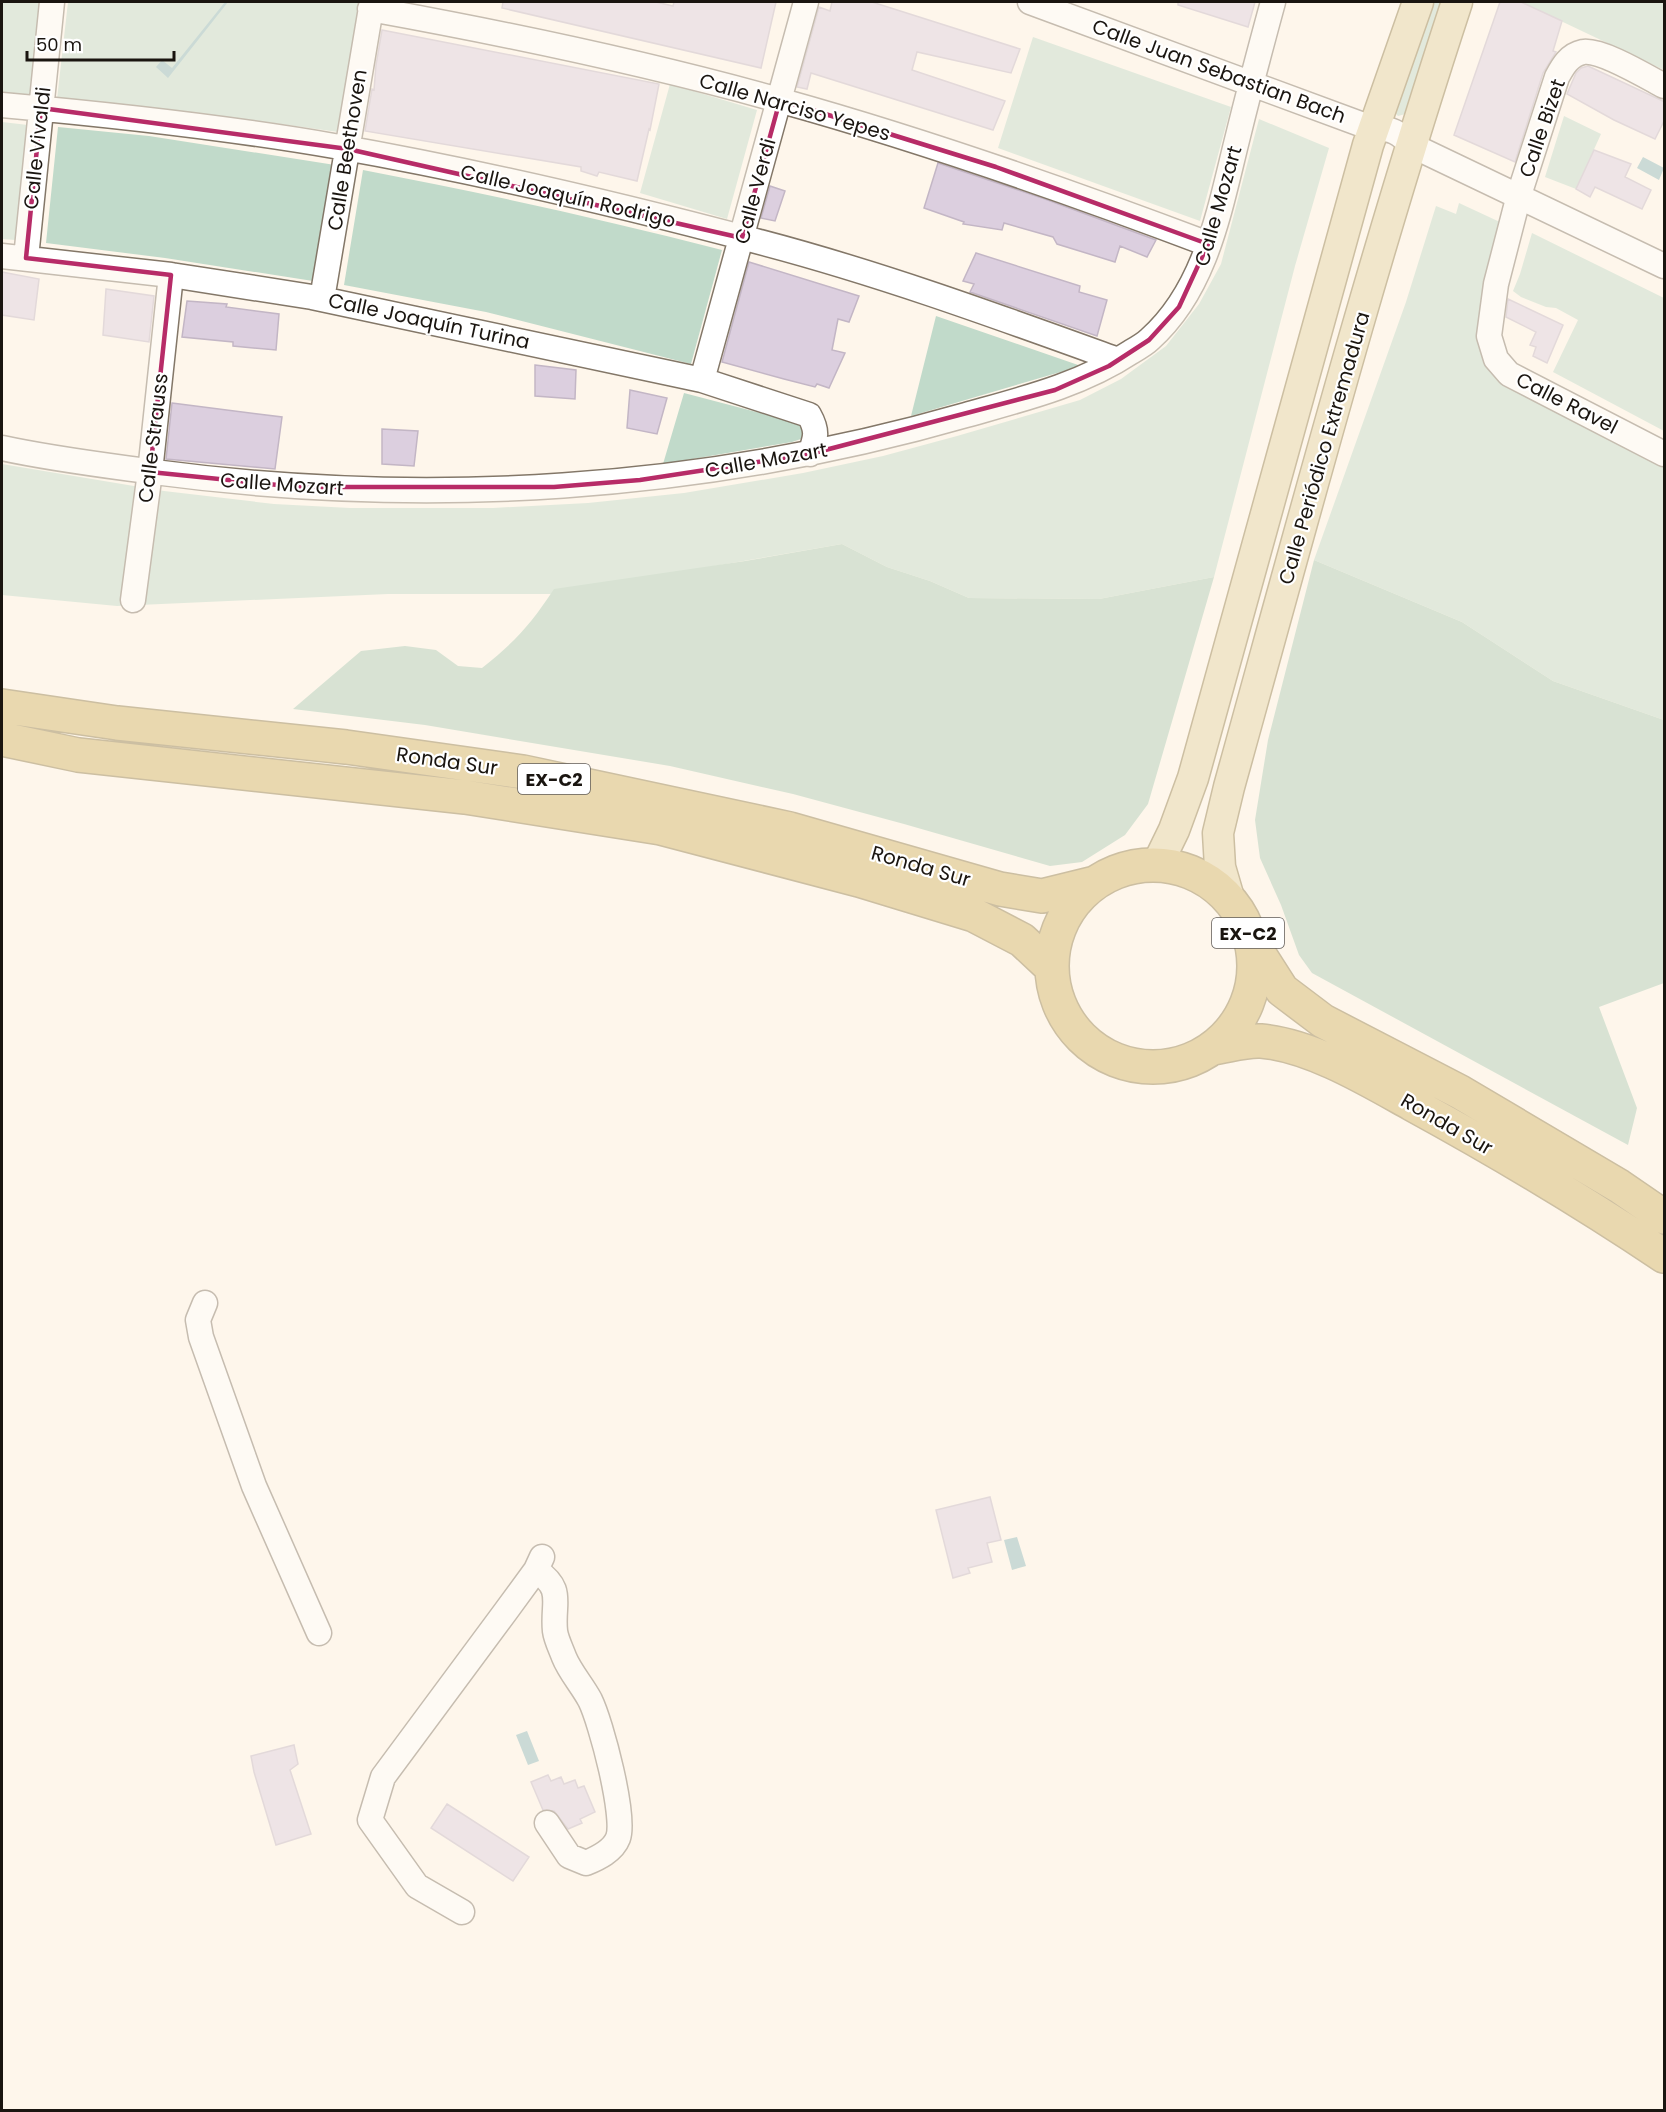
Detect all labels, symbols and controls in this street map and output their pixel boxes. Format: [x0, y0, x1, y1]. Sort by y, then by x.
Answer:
street label: Calle Juan Sebastian Bach [1088, 12, 1350, 130]
scale bar [27, 24, 174, 62]
text: 50 m [36, 32, 82, 57]
street label: Calle Narciso Yepes [696, 66, 894, 148]
street label: Calle Beethoven [320, 67, 374, 233]
street label: Calle Bizet [1512, 75, 1572, 181]
street label: Calle Vivaldi [17, 85, 57, 211]
street label: Calle Verdi [727, 135, 783, 247]
street label: Calle Mozart [1187, 143, 1249, 269]
street label: Calle Joaquín Rodrigo [458, 158, 678, 234]
street label: Calle Joaquín Turina [326, 286, 532, 356]
street label: Calle Periódico Extremadura [1272, 308, 1376, 588]
street label: Calle Ravel [1511, 365, 1623, 441]
street label: Calle Strauss [131, 372, 175, 504]
street label: Calle Mozart [703, 435, 829, 485]
street label: Calle Mozart [219, 466, 345, 502]
street label: Ronda Sur [394, 740, 500, 782]
road number: EX-C2 [518, 764, 590, 794]
street label: Ronda Sur [868, 838, 974, 894]
road number: EX-C2 [1212, 918, 1284, 948]
street label: Ronda Sur [1396, 1086, 1498, 1162]

